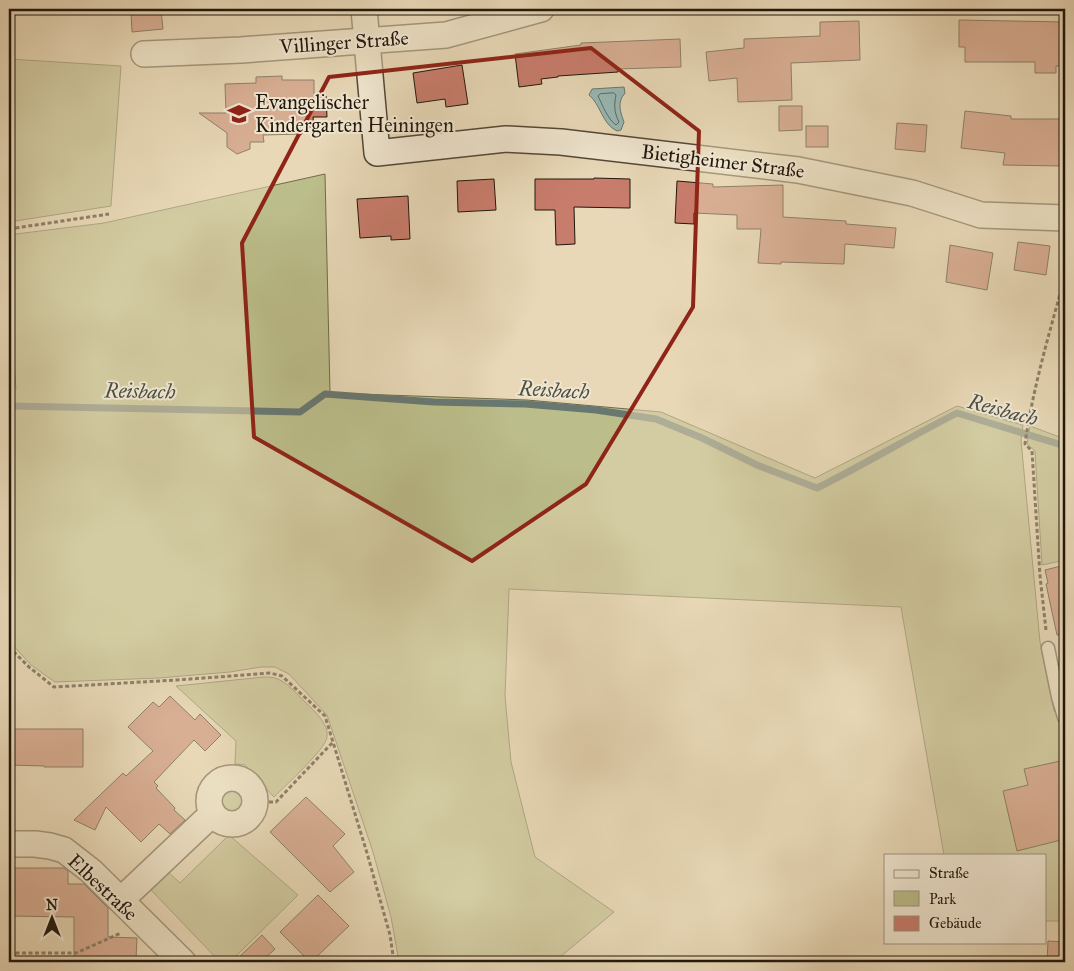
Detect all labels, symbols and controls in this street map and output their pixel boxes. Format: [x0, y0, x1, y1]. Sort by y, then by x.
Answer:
street label: Villinger Straße [278, 26, 409, 60]
place label: Evangelischer Kindergarten Heiningen [255, 90, 454, 138]
school or university icon: Evangelischer Kindergarten Heiningen [226, 101, 252, 127]
street label: Bietigheimer Straße [640, 139, 806, 184]
water label: Reisbach [517, 375, 590, 405]
water label: Reisbach [103, 377, 176, 405]
water label: Reisbach [964, 388, 1041, 432]
street label: Elbestraße [63, 849, 143, 925]
legend [884, 854, 1046, 944]
text: Straße [929, 864, 969, 882]
text: Park [929, 890, 956, 908]
north arrow [28, 894, 78, 944]
text: N [46, 897, 58, 914]
text: Gebäude [929, 914, 982, 932]

